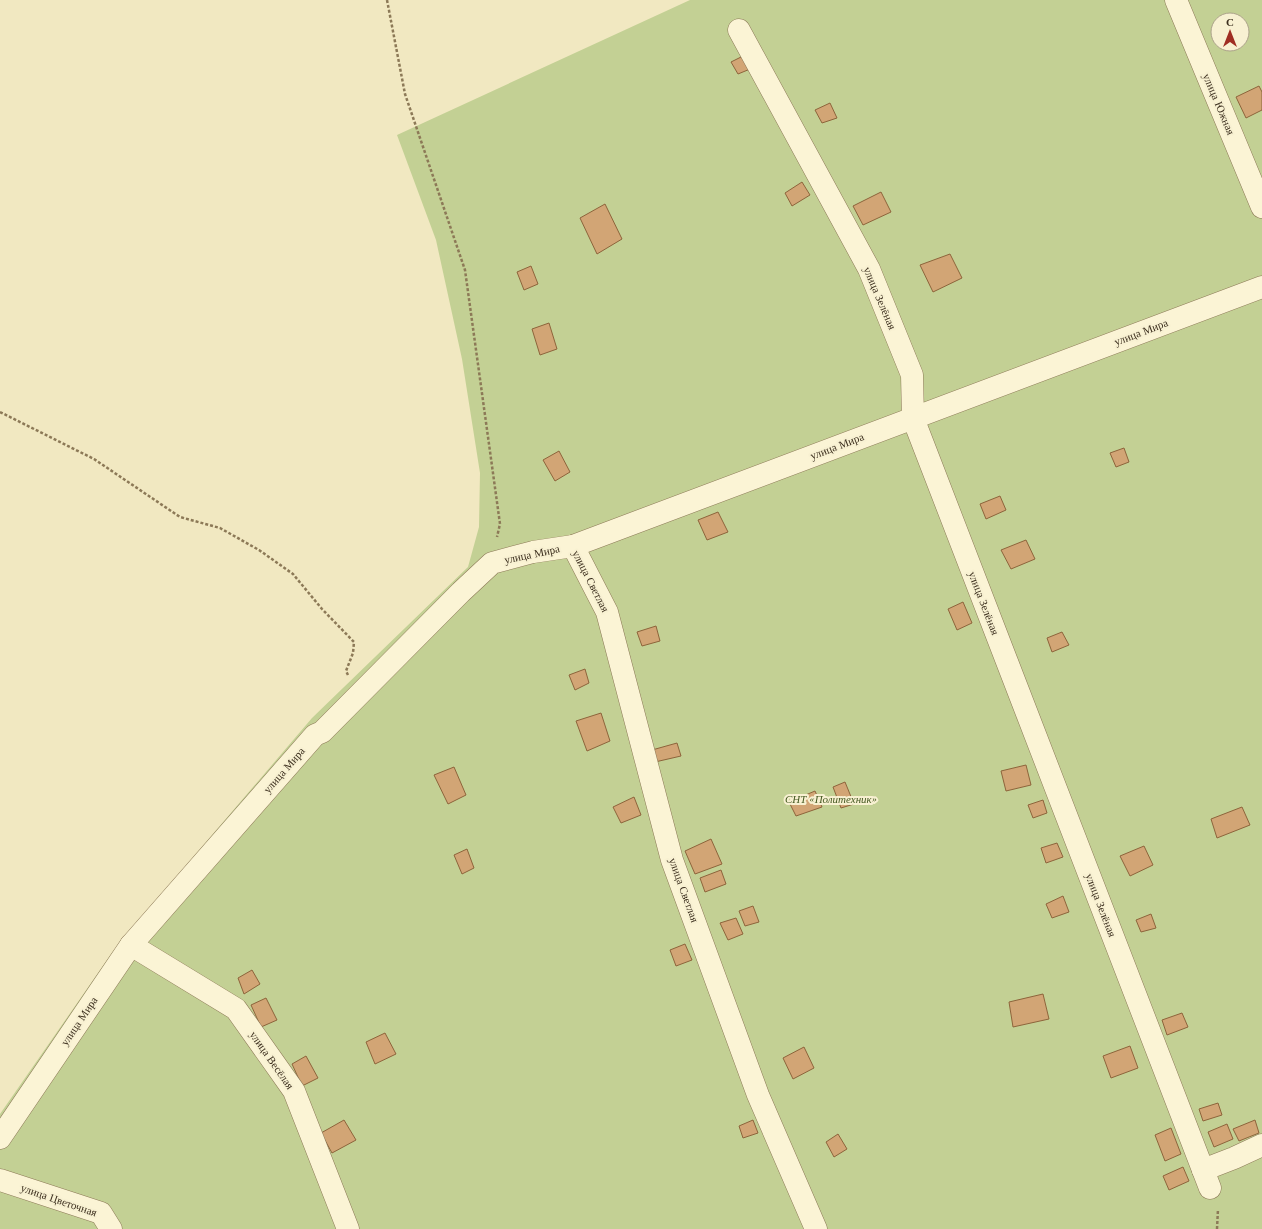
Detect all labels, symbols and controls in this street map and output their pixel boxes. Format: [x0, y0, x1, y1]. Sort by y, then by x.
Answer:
north arrow [1210, 12, 1250, 52]
text: С [1226, 15, 1234, 29]
street label: улица Южная [1200, 71, 1238, 137]
street label: улица Зелёная [860, 264, 900, 332]
street label: улица Мира [1112, 315, 1170, 349]
street label: улица Мира [808, 429, 866, 463]
street label: улица Мира [503, 541, 561, 567]
street label: улица Светлая [569, 548, 613, 614]
street label: улица Зелёная [965, 569, 1003, 637]
street label: улица Мира [260, 744, 308, 796]
park label: СНТ «Политехник» [785, 792, 877, 806]
street label: улица Светлая [666, 856, 702, 924]
street label: улица Зелёная [1082, 871, 1120, 939]
street label: улица Мира [57, 994, 101, 1048]
street label: улица Весёлая [247, 1028, 297, 1092]
street label: улица Цветочная [19, 1180, 99, 1220]

